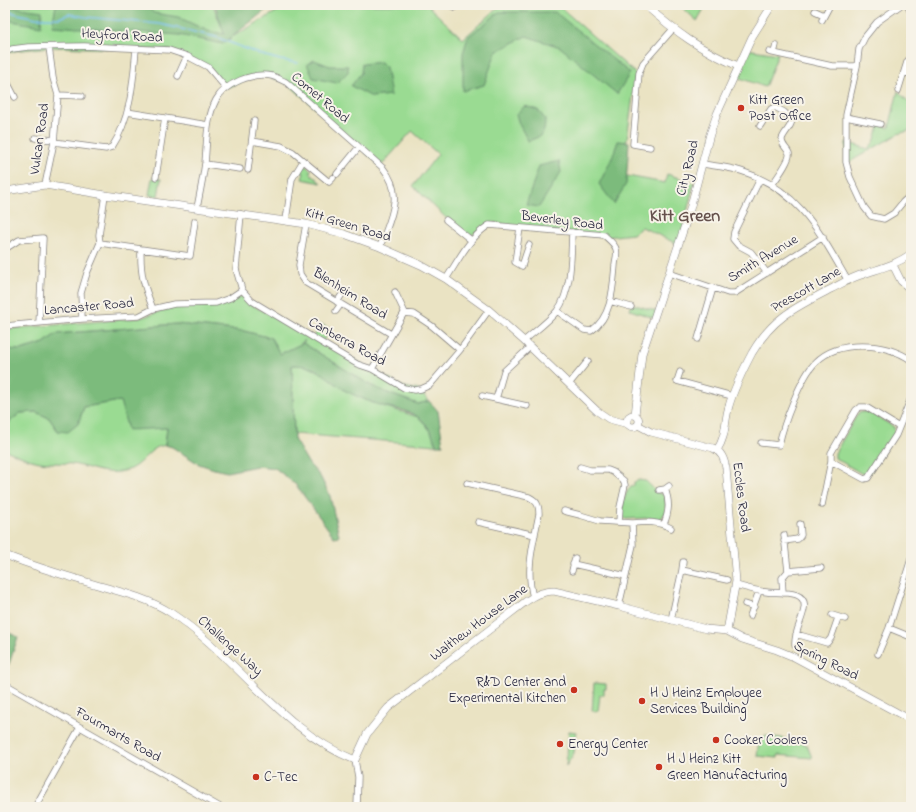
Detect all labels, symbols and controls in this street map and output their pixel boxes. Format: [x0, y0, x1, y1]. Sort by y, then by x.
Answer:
street label: Heyford Road [81, 23, 163, 50]
street label: Comet Road [286, 67, 354, 129]
place label: Kitt Green Post Office [749, 90, 812, 127]
street label: Vulcan Road [24, 102, 55, 177]
marker: Kitt Green Post Office [736, 103, 746, 113]
street label: City Road [671, 138, 706, 198]
street label: Kitt Green Road [303, 202, 394, 248]
district label: Kitt Green [650, 204, 720, 230]
street label: Beverley Road [519, 205, 604, 237]
street label: Smith Avenue [724, 229, 803, 288]
street label: Prescott Lane [767, 261, 845, 318]
street label: Blenheim Road [308, 262, 391, 325]
street label: Lancaster Road [43, 293, 135, 321]
street label: Canberra Road [304, 312, 390, 372]
street label: Eccles Road [726, 461, 756, 533]
street label: Walthew House Lane [426, 579, 533, 667]
street label: Challenge Way [192, 611, 268, 682]
street label: Spring Road [789, 636, 862, 687]
place label: R&D Center and Experimental Kitchen [448, 672, 566, 709]
place label: H J Heinz Employee Services Building [650, 683, 762, 721]
marker: R&D Center and Experimental Kitchen [569, 685, 579, 695]
marker: H J Heinz Employee Services Building [637, 696, 647, 706]
street label: Fourmarts Road [70, 701, 165, 768]
place label: Cooker Coolers [724, 730, 808, 751]
place label: Energy Center [568, 734, 648, 756]
marker: Cooker Coolers [711, 735, 721, 745]
marker: Energy Center [555, 739, 565, 749]
place label: H J Heinz Kitt Green Manufacturing [667, 749, 787, 787]
marker: H J Heinz Kitt Green Manufacturing [654, 762, 664, 772]
place label: C-Tec [264, 767, 298, 788]
marker: C-Tec [251, 772, 261, 782]

